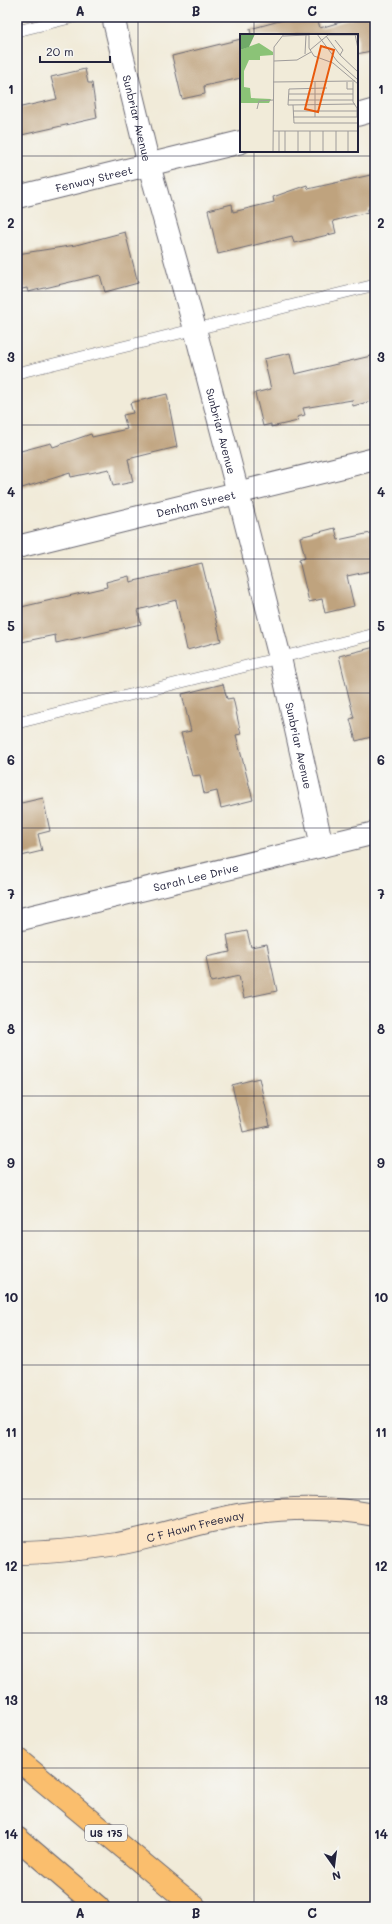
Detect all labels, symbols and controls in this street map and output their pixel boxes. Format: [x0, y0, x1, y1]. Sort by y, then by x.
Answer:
text: A [75, 2, 85, 19]
text: B [192, 2, 201, 19]
text: C [307, 2, 317, 19]
inset map [240, 34, 358, 152]
scale bar [40, 38, 110, 64]
text: 20 m [46, 43, 74, 59]
street label: Sunbriar Avenue [120, 73, 155, 163]
text: 1 [8, 80, 14, 97]
text: 1 [378, 80, 384, 97]
street label: Fenway Street [54, 161, 134, 195]
text: 2 [7, 214, 15, 231]
text: 2 [377, 214, 385, 231]
text: 3 [7, 348, 15, 365]
text: 3 [377, 348, 385, 365]
street label: Sunbriar Avenue [203, 386, 240, 476]
text: 4 [7, 483, 15, 500]
text: 4 [377, 483, 385, 500]
street label: Denham Street [155, 486, 237, 520]
text: 5 [7, 617, 15, 634]
text: 5 [377, 617, 385, 634]
street label: Sunbriar Avenue [283, 701, 317, 790]
text: 6 [7, 751, 15, 768]
text: 6 [377, 751, 385, 768]
street label: Sarah Lee Drive [152, 859, 240, 894]
text: 7 [7, 885, 15, 902]
text: 7 [377, 885, 385, 902]
text: 8 [7, 1020, 15, 1037]
text: 8 [377, 1020, 385, 1037]
text: 9 [7, 1154, 15, 1171]
text: 9 [377, 1154, 385, 1171]
text: 10 [4, 1288, 18, 1305]
text: 10 [374, 1288, 388, 1305]
text: 11 [5, 1423, 17, 1440]
text: 11 [375, 1423, 387, 1440]
street label: C F Hawn Freeway [145, 1507, 246, 1545]
text: 12 [4, 1557, 18, 1574]
text: 12 [374, 1557, 388, 1574]
text: 13 [4, 1691, 18, 1708]
text: 13 [374, 1691, 388, 1708]
text: 14 [4, 1825, 18, 1842]
road number: US 175 [85, 1825, 127, 1841]
text: 14 [374, 1825, 388, 1842]
north arrow [314, 1846, 354, 1886]
text: N [331, 1868, 342, 1884]
text: A [75, 1904, 85, 1921]
text: B [192, 1904, 201, 1921]
text: C [307, 1904, 317, 1921]

